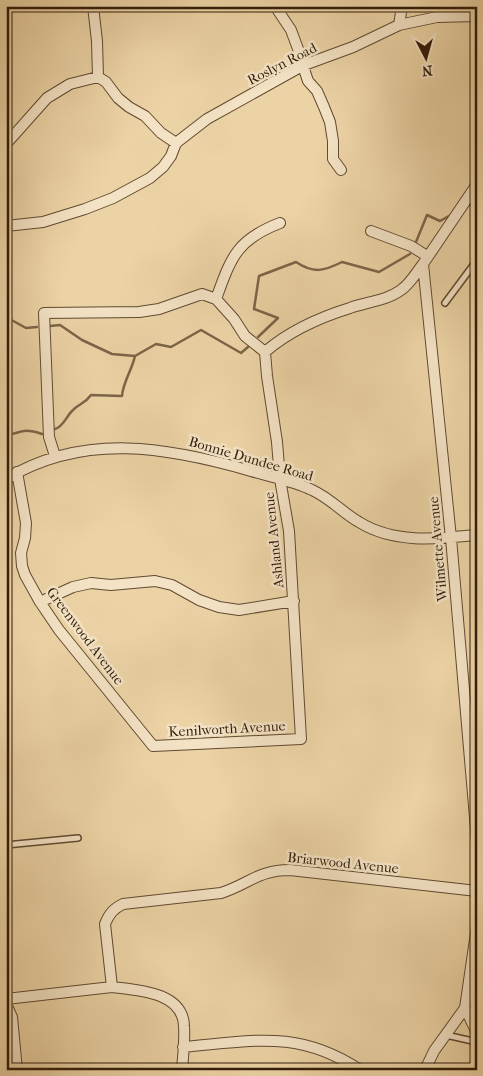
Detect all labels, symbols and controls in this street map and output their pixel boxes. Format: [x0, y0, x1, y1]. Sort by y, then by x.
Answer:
north arrow [400, 32, 450, 82]
street label: Roslyn Road [245, 39, 320, 89]
text: N [421, 61, 433, 79]
street label: Bonnie Dundee Road [187, 433, 316, 485]
street label: Ashland Avenue [261, 491, 288, 590]
street label: Wilmette Avenue [425, 496, 451, 603]
street label: Greenwood Avenue [43, 584, 127, 688]
street label: Kenilworth Avenue [168, 717, 286, 741]
street label: Briarwood Avenue [286, 849, 400, 877]

